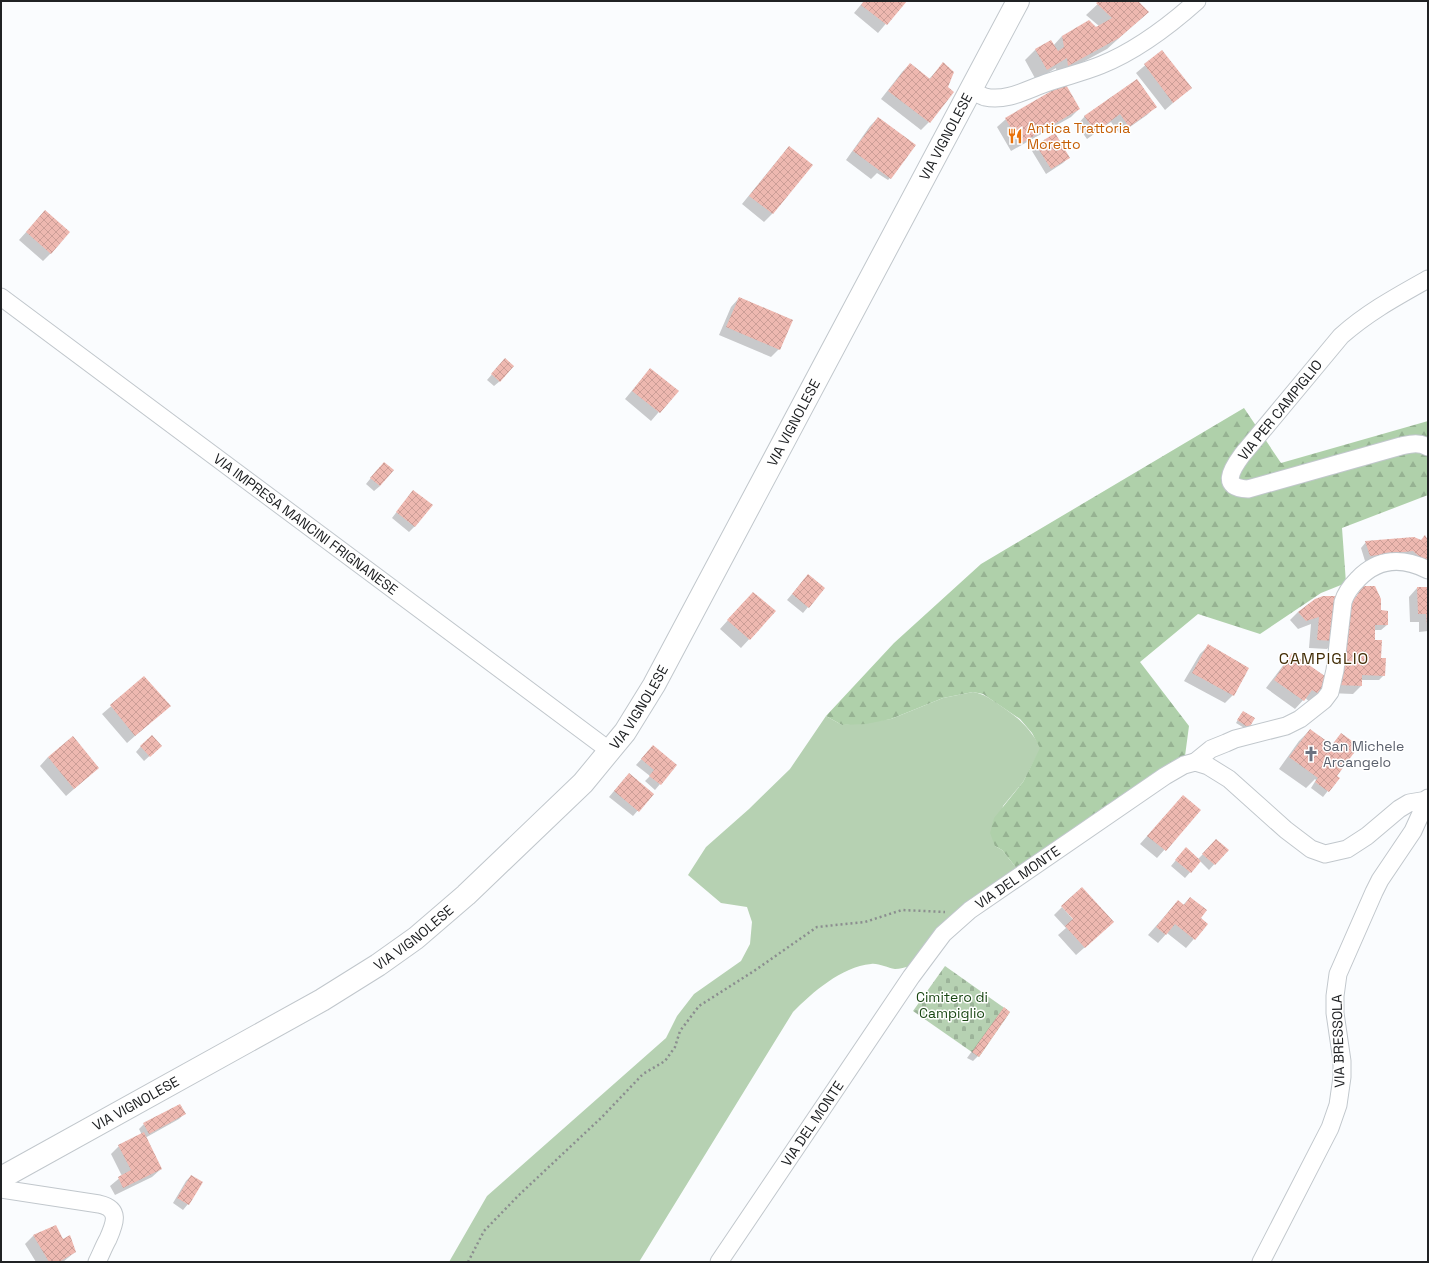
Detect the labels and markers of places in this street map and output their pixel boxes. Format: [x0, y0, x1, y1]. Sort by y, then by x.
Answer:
place label: Antica Trattoria Moretto [1027, 119, 1130, 153]
restaurant icon: Antica Trattoria Moretto [1006, 127, 1024, 145]
place label: San Michele Arcangelo [1323, 737, 1404, 771]
church icon: San Michele Arcangelo [1302, 745, 1320, 763]

